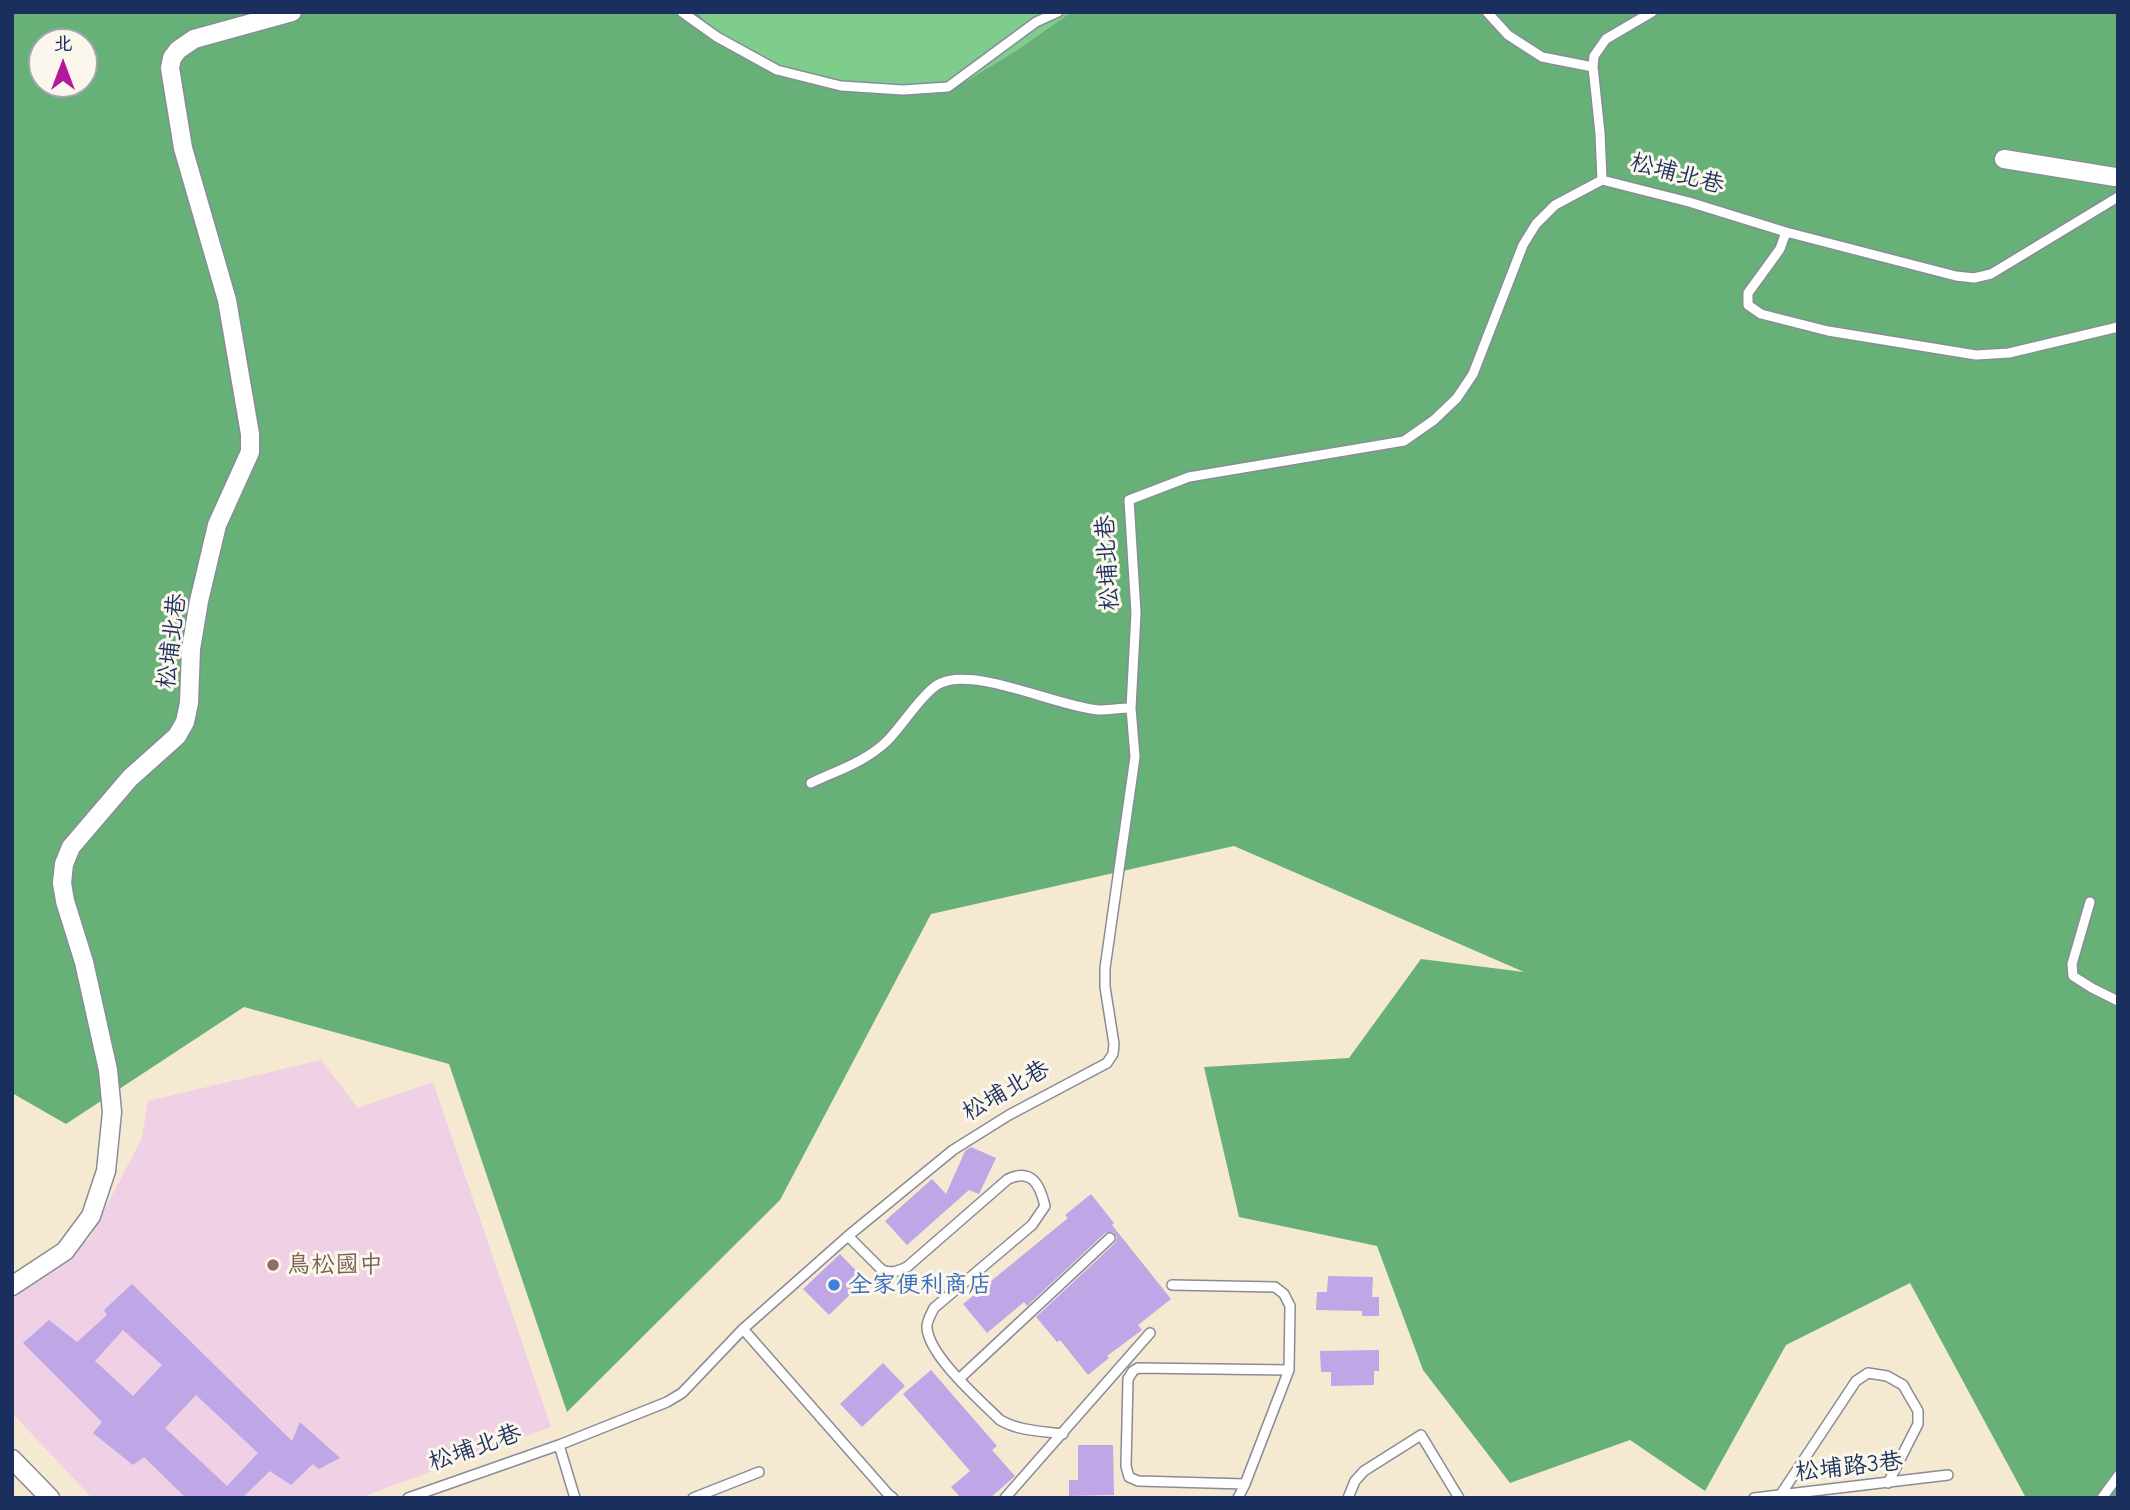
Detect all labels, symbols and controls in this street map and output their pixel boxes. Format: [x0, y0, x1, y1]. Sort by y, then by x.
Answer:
north arrow [28, 28, 98, 98]
text: 北 [53, 33, 73, 55]
street label: 松埔北巷 [1627, 148, 1727, 200]
street label: 松埔北巷 [1091, 514, 1125, 612]
street label: 松埔北巷 [152, 592, 192, 690]
street label: 松埔北巷 [957, 1055, 1055, 1127]
place label: 鳥松國中 [287, 1251, 383, 1279]
marker: 鳥松國中 [265, 1257, 281, 1273]
place label: 全家便利商店 [848, 1271, 992, 1299]
marker: 全家便利商店 [826, 1277, 842, 1293]
street label: 松埔北巷 [425, 1419, 525, 1477]
street label: 松埔路3巷 [1794, 1447, 1904, 1487]

